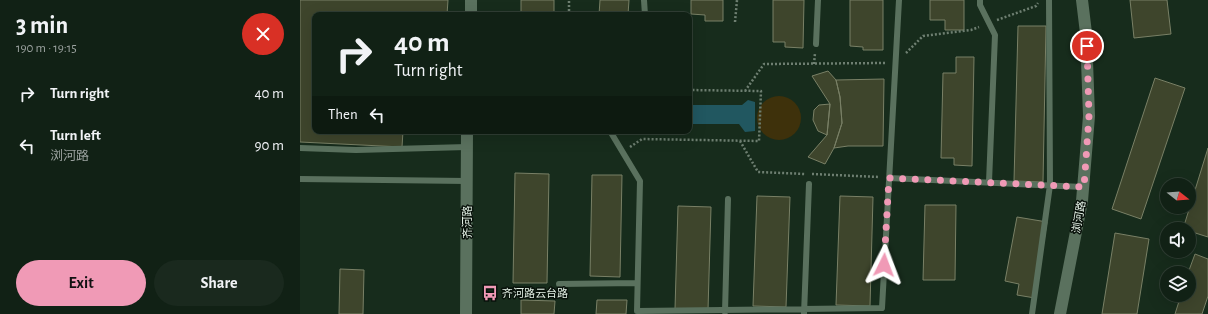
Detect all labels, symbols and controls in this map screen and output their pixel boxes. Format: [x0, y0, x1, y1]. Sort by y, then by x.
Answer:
button: close [242, 13, 284, 55]
text: 3 min [16, 14, 68, 38]
icon: right [328, 28, 380, 80]
text: 40 m [394, 29, 450, 57]
pin [1070, 29, 1104, 63]
icon: arrive [1076, 35, 1098, 57]
text: 190 m · 19:15 [16, 42, 77, 55]
text: Turn right [394, 62, 463, 80]
icon: right [16, 83, 38, 105]
text: Turn right [50, 86, 109, 101]
text: 40 m [254, 86, 284, 101]
icon: left [366, 104, 388, 126]
text: Then [328, 107, 358, 122]
text: Turn left [50, 128, 101, 143]
icon: left [16, 135, 38, 157]
text: 90 m [255, 138, 284, 153]
text: 浏河路 [50, 150, 89, 163]
north arrow [1160, 178, 1196, 214]
map controls [1160, 178, 1196, 302]
street label: 浏河路 [1070, 200, 1087, 234]
street label: 齐河路 [461, 206, 473, 239]
button: sound [1160, 222, 1196, 258]
position arrow [863, 244, 905, 286]
button: Exit [16, 260, 146, 306]
button: Share [154, 260, 284, 306]
button: layers [1160, 266, 1196, 302]
bus stop icon: 齐河路云台路 [481, 284, 499, 302]
place label: 齐河路云台路 [502, 287, 568, 299]

